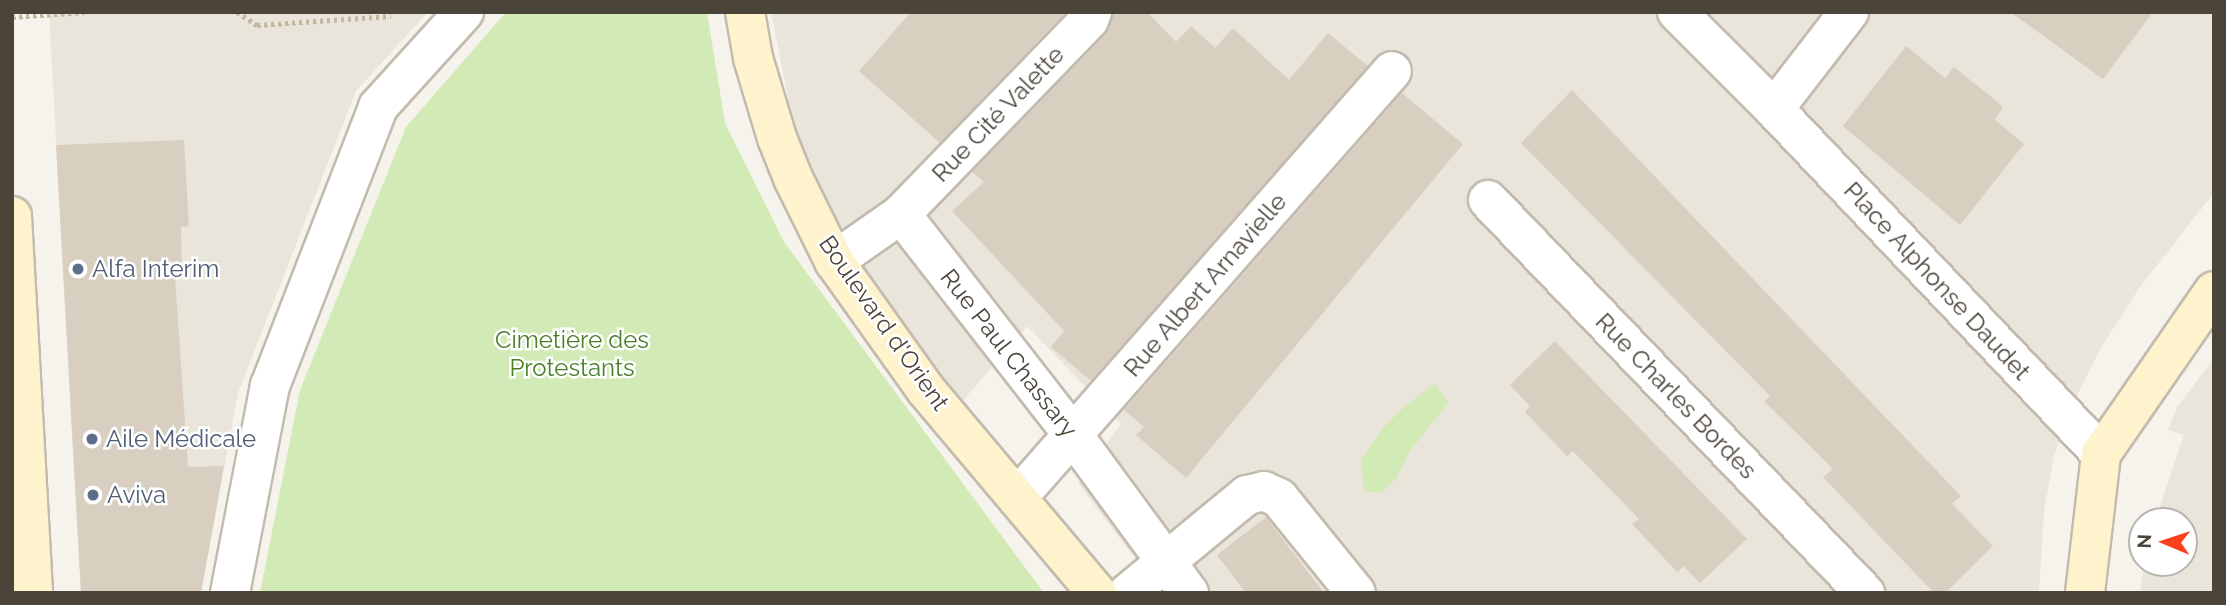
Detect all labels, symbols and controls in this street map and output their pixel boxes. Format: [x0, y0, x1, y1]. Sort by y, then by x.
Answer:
street label: Rue Cité Valette [926, 40, 1070, 188]
street label: Place Alphonse Daudet [1838, 176, 2036, 386]
street label: Rue Albert Arnavielle [1117, 187, 1293, 383]
street label: Boulevard d'Orient [813, 230, 955, 416]
place label: Alfa Interim [92, 255, 219, 283]
marker: Alfa Interim [70, 261, 86, 277]
street label: Rue Paul Chassary [934, 263, 1084, 443]
street label: Rue Charles Bordes [1590, 307, 1762, 485]
park label: Cimetière des Protestants [495, 326, 649, 382]
place label: Aile Médicale [106, 425, 256, 453]
marker: Aile Médicale [84, 431, 100, 447]
place label: Aviva [107, 481, 166, 509]
marker: Aviva [85, 487, 101, 503]
north arrow [2128, 507, 2198, 577]
text: N [2133, 534, 2155, 549]

